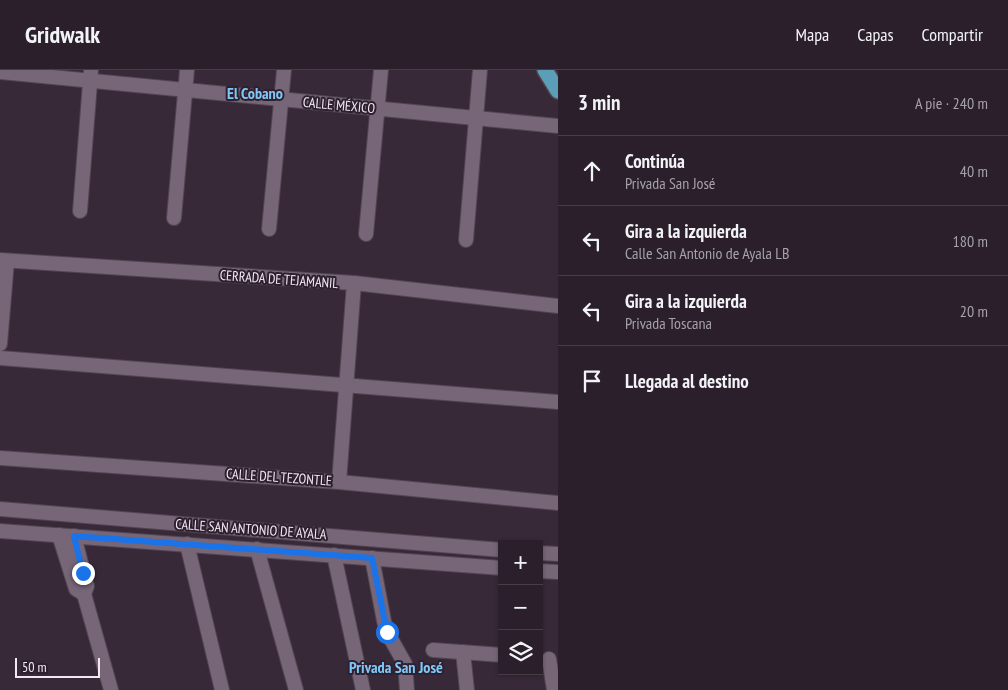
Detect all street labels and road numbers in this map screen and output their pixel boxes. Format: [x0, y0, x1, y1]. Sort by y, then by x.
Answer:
street label: CALLE MÉXICO [302, 93, 376, 117]
street label: CERRADA DE TEJAMANIL [219, 266, 339, 292]
street label: CALLE DEL TEZONTLE [226, 464, 332, 490]
street label: CALLE SAN ANTONIO DE AYALA [175, 515, 328, 543]

